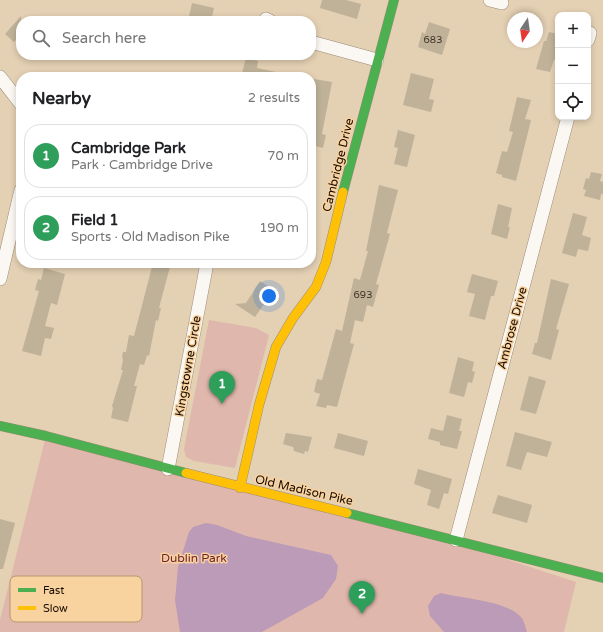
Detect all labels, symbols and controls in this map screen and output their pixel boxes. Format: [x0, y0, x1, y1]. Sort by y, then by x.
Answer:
north arrow [507, 12, 543, 48]
map controls [555, 12, 591, 120]
button: + [555, 12, 591, 48]
search box [16, 16, 316, 60]
icon: search [30, 27, 52, 49]
text: Search here [62, 29, 146, 47]
house number: 683 [424, 34, 442, 46]
button: − [555, 48, 591, 84]
button: locate [555, 84, 591, 120]
text: Nearby [32, 88, 91, 109]
text: 2 results [248, 90, 300, 106]
street label: Cambridge Drive [320, 117, 356, 213]
text: Cambridge Park [71, 139, 186, 157]
text: 1 [42, 148, 50, 164]
text: 70 m [267, 148, 299, 164]
text: Park · Cambridge Drive [71, 157, 213, 173]
text: Field 1 [71, 211, 119, 229]
text: 2 [42, 220, 50, 236]
text: 190 m [259, 220, 299, 236]
text: Sports · Old Madison Pike [71, 229, 230, 245]
street label: Ambrose Drive [494, 285, 530, 371]
your location [259, 286, 279, 306]
house number: 693 [354, 289, 372, 301]
street label: Kingstowne Circle [172, 314, 204, 417]
pin: 1 [209, 371, 235, 404]
street label: Old Madison Pike [254, 472, 354, 508]
park label: Dublin Park [161, 551, 227, 565]
legend [10, 576, 142, 622]
pin: 2 [349, 581, 375, 614]
text: Fast [43, 584, 64, 597]
text: Slow [43, 602, 68, 615]

